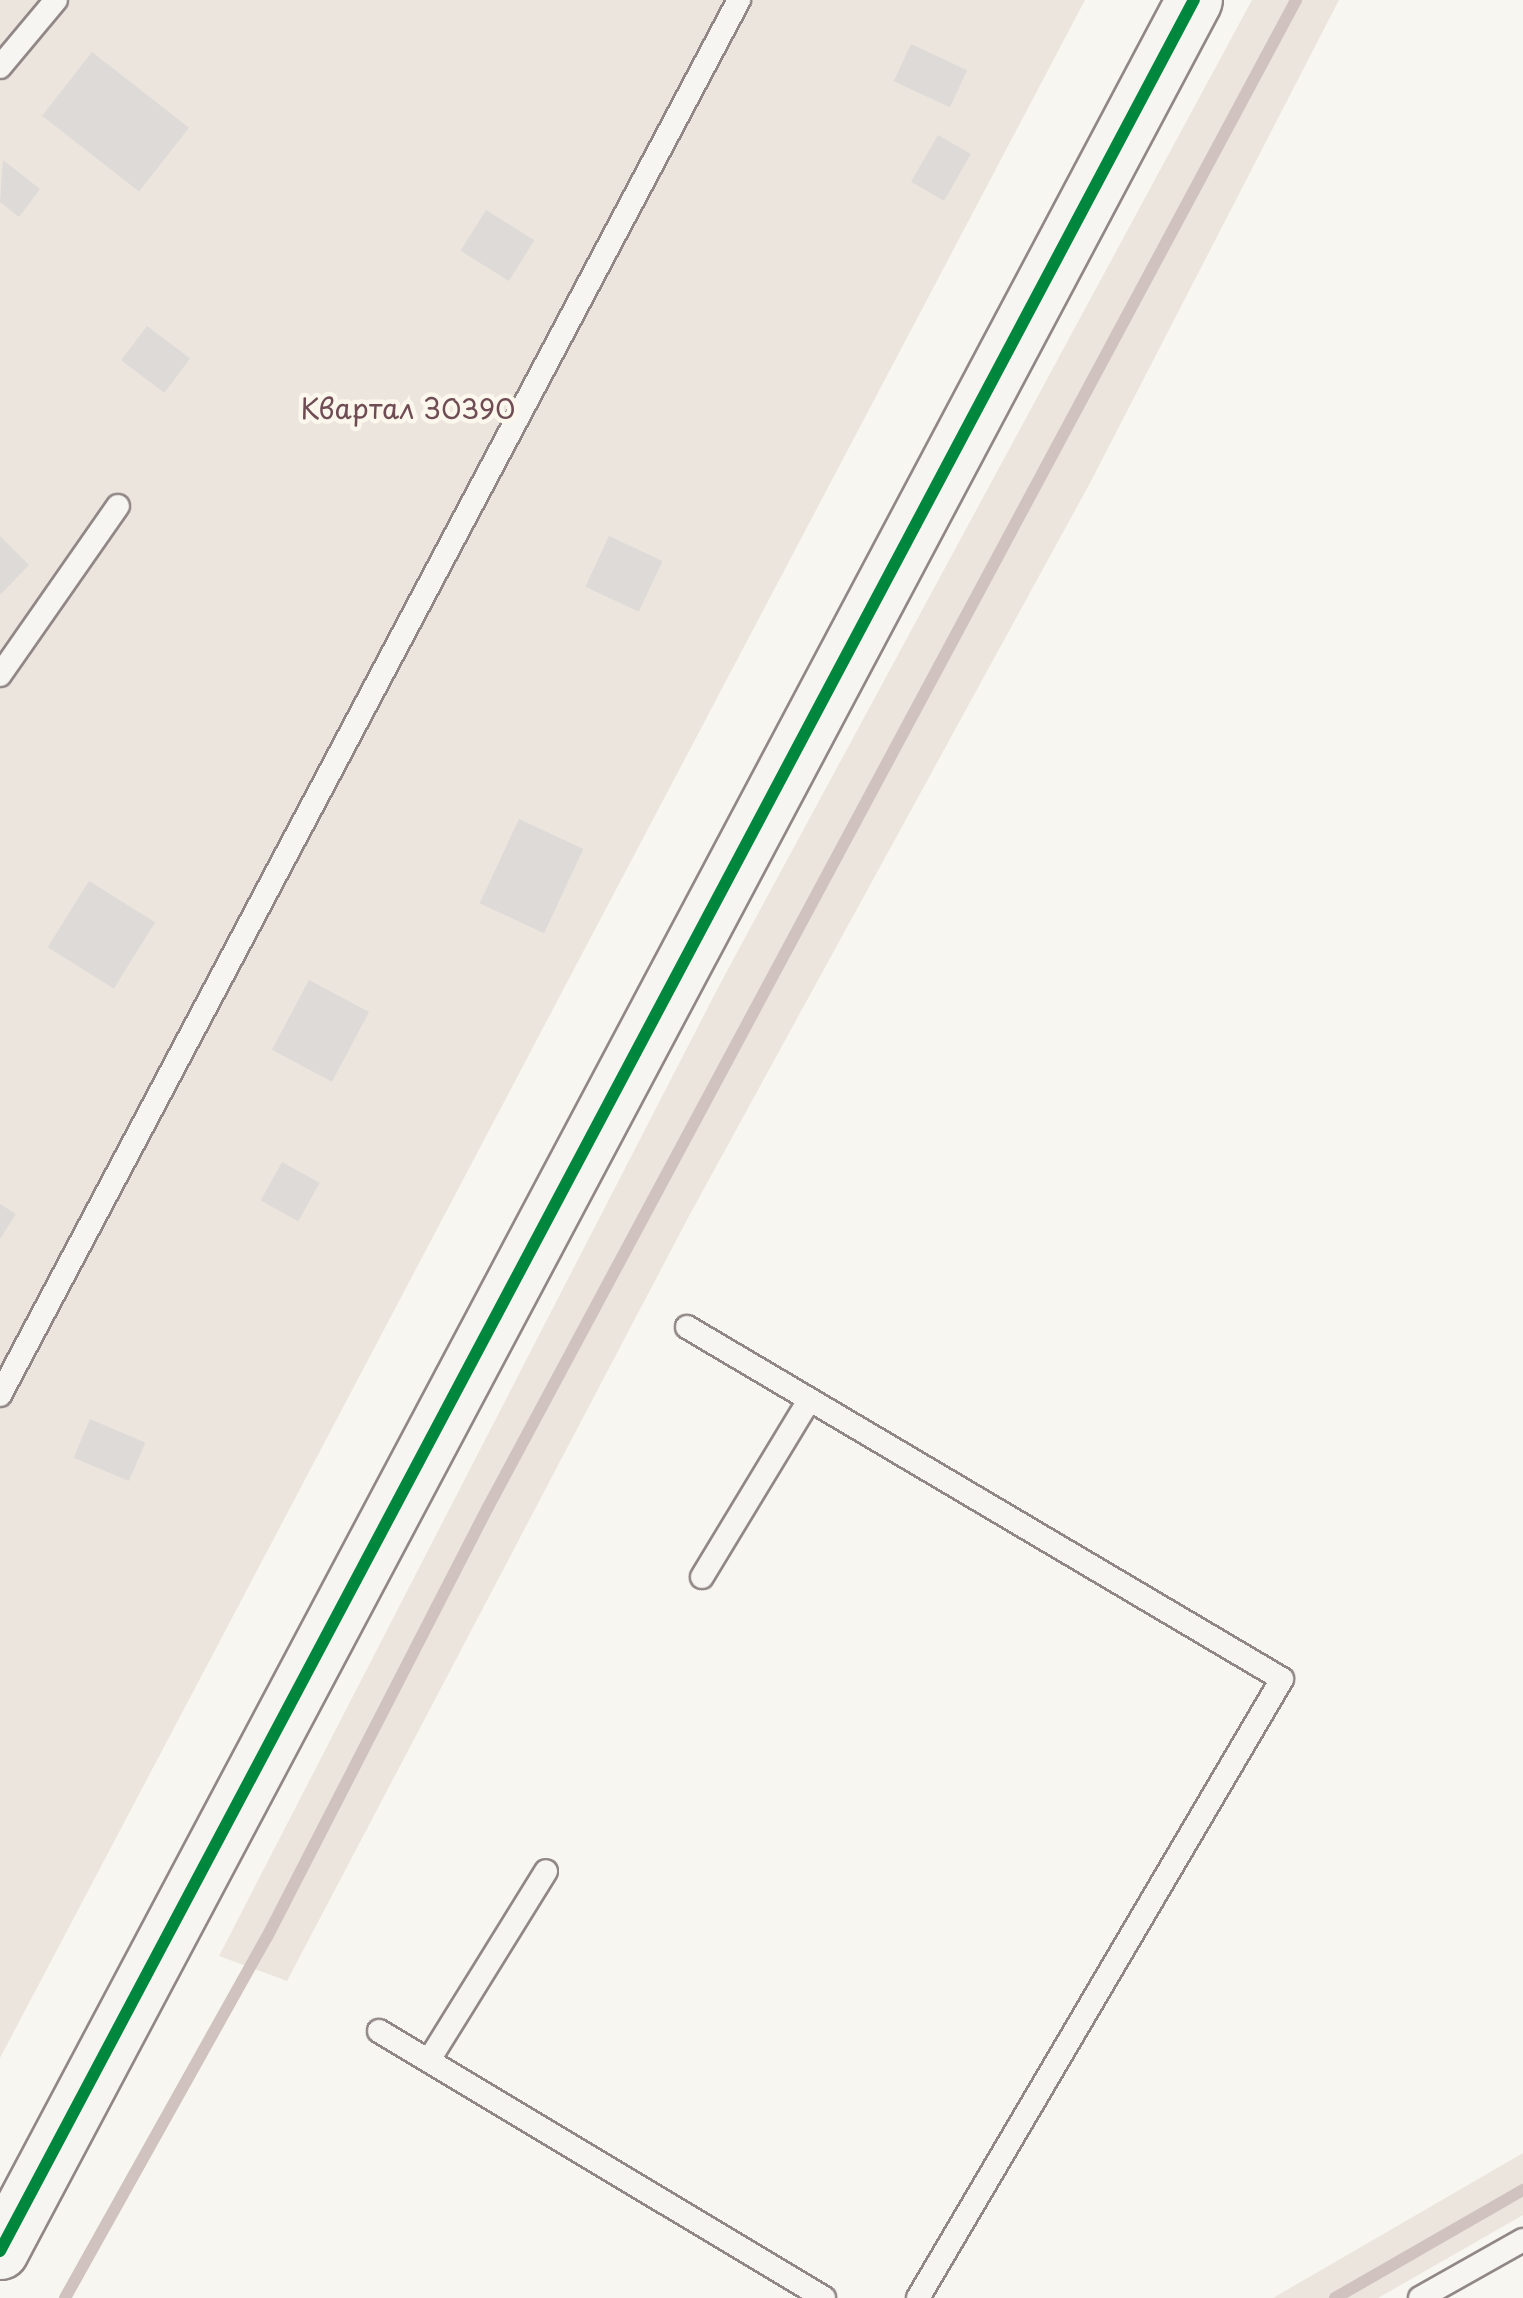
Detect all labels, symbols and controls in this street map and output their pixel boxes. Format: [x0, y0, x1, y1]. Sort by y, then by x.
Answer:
park label: Квартал 30390 [300, 391, 516, 425]

